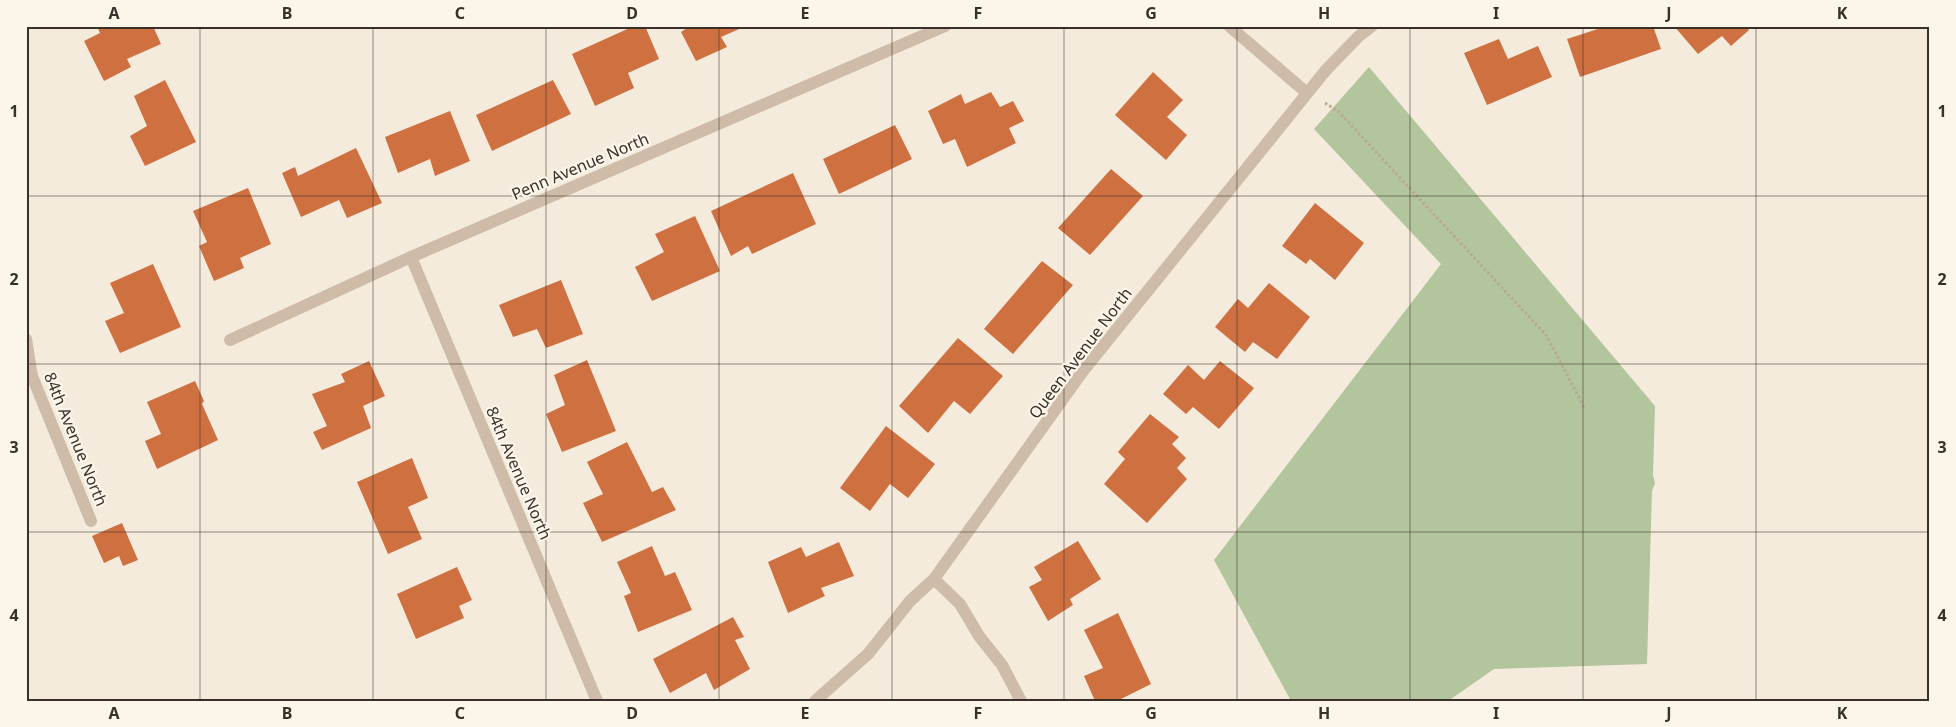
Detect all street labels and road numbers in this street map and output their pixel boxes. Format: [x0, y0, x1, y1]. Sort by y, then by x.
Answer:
street label: Penn Avenue North [508, 127, 652, 205]
street label: Queen Avenue North [1023, 283, 1137, 423]
street label: 84th Avenue North [39, 369, 113, 509]
street label: 84th Avenue North [481, 403, 557, 543]

